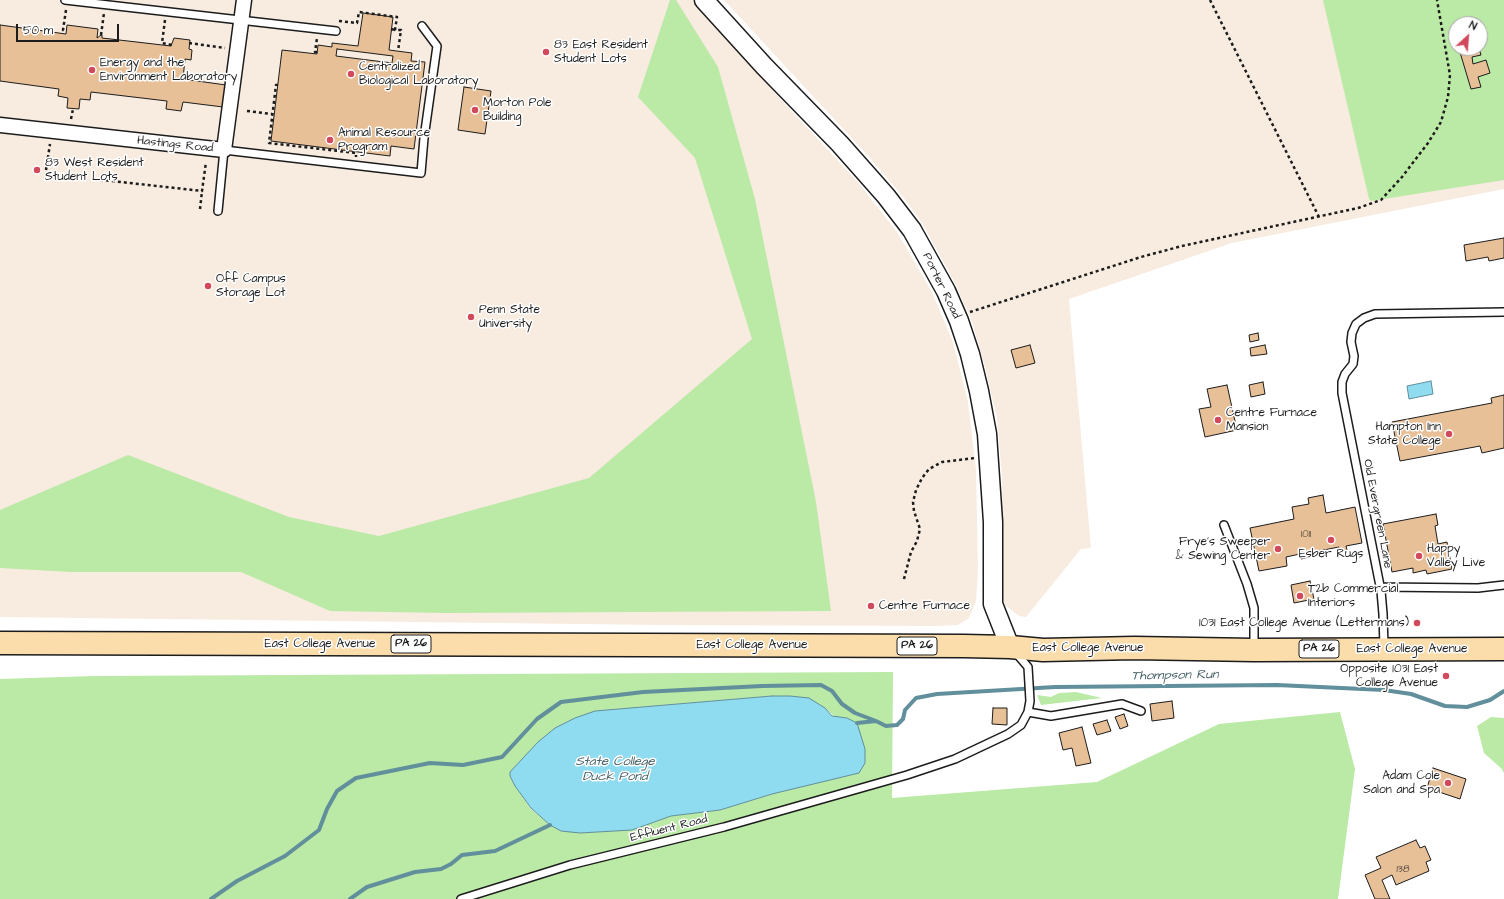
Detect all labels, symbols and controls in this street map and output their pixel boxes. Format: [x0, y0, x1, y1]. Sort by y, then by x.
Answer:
scale bar [18, 16, 121, 42]
north arrow [1448, 16, 1488, 56]
text: N [1467, 17, 1479, 34]
text: 50 m [23, 22, 53, 39]
place label: 83 East Resident Student Lots [554, 38, 648, 66]
marker: 83 East Resident Student Lots [541, 47, 551, 57]
place label: Energy and the Environment Laboratory [100, 56, 237, 84]
place label: Centralized Biological Laboratory [359, 60, 479, 88]
marker: Energy and the Environment Laboratory [87, 65, 97, 75]
marker: Centralized Biological Laboratory [346, 69, 356, 79]
place label: Morton Pole Building [483, 96, 551, 124]
marker: Morton Pole Building [470, 105, 480, 115]
place label: Animal Resource Program [338, 126, 430, 154]
street label: Hastings Road [136, 134, 214, 156]
marker: Animal Resource Program [325, 135, 335, 145]
place label: 83 West Resident Student Lots [45, 156, 144, 184]
marker: 83 West Resident Student Lots [32, 165, 42, 175]
street label: Porter Road [919, 251, 963, 321]
place label: Off Campus Storage Lot [216, 272, 286, 300]
marker: Off Campus Storage Lot [203, 281, 213, 291]
place label: Penn State University [479, 303, 540, 331]
marker: Penn State University [466, 312, 476, 322]
place label: Centre Furnace Mansion [1226, 406, 1317, 434]
marker: Centre Furnace Mansion [1213, 415, 1223, 425]
place label: Hampton Inn State College [1368, 420, 1441, 448]
marker: Hampton Inn State College [1444, 429, 1454, 439]
street label: Old Evergreen Lane [1359, 458, 1395, 570]
house number: 1011 [1301, 529, 1311, 541]
place label: Frye's Sweeper & Sewing Center [1175, 535, 1270, 563]
marker: Esber Rugs [1326, 535, 1336, 545]
place label: Happy Valley Live [1427, 542, 1485, 570]
marker: Frye's Sweeper & Sewing Center [1273, 544, 1283, 554]
place label: Esber Rugs [1299, 547, 1363, 561]
marker: Happy Valley Live [1414, 551, 1424, 561]
place label: T2b Commercial Interiors [1308, 582, 1398, 610]
marker: T2b Commercial Interiors [1295, 591, 1305, 601]
place label: Centre Furnace [879, 599, 970, 613]
marker: Centre Furnace [866, 601, 876, 611]
place label: 1031 East College Avenue (Lettermans) [1199, 616, 1409, 630]
marker: 1031 East College Avenue (Lettermans) [1412, 618, 1422, 628]
road number: PA 26 [391, 635, 431, 653]
street label: East College Avenue [265, 637, 375, 651]
road number: PA 26 [897, 637, 937, 655]
street label: East College Avenue [697, 638, 807, 652]
road number: PA 26 [1299, 640, 1339, 658]
street label: East College Avenue [1033, 641, 1143, 655]
street label: East College Avenue [1357, 642, 1467, 656]
place label: Opposite 1031 East College Avenue [1340, 662, 1438, 690]
water label: Thompson Run [1131, 667, 1219, 685]
marker: Opposite 1031 East College Avenue [1441, 671, 1451, 681]
water label: State College Duck Pond [575, 754, 655, 785]
place label: Adam Cole Salon and Spa [1363, 769, 1440, 797]
marker: Adam Cole Salon and Spa [1443, 778, 1453, 788]
street label: Effluent Road [629, 812, 709, 846]
house number: 138 [1397, 864, 1409, 876]

